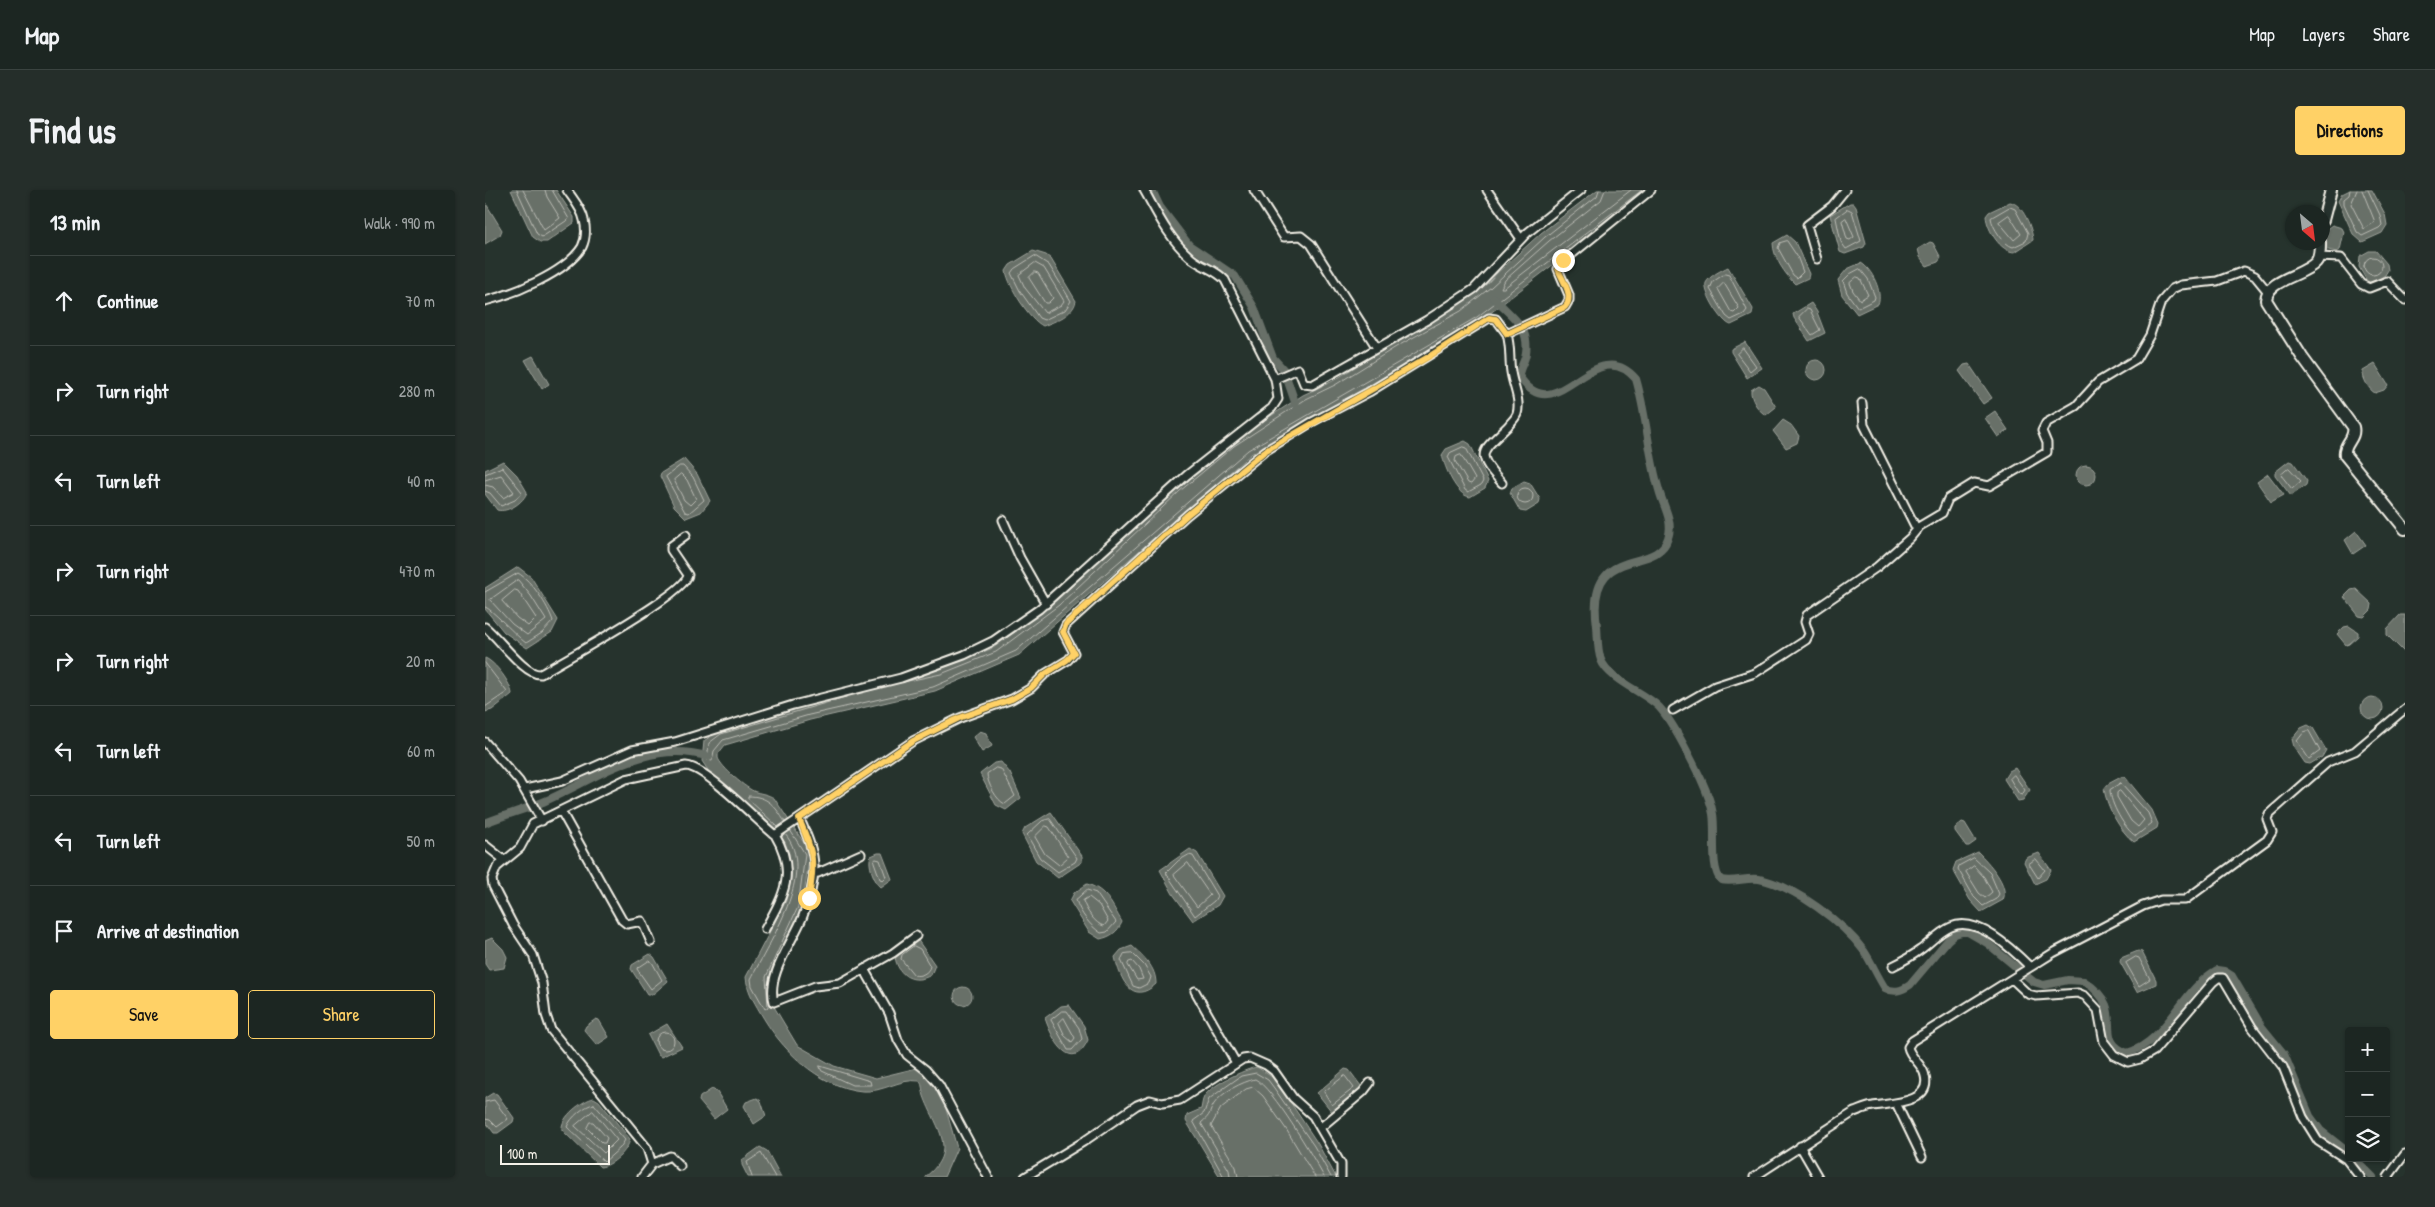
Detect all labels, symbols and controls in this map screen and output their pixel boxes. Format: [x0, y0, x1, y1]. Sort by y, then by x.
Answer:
text: Map [25, 19, 59, 51]
text: Map [2249, 22, 2275, 47]
text: Layers [2303, 22, 2345, 47]
text: Share [2373, 22, 2410, 47]
button: Directions [2295, 106, 2405, 155]
text: Find us [30, 107, 116, 154]
north arrow [2285, 205, 2330, 250]
text: 13 min [50, 208, 100, 237]
text: Walk · 990 m [364, 212, 435, 234]
route end [1552, 249, 1575, 272]
icon: ahead [50, 287, 78, 315]
text: Continue [97, 288, 158, 314]
text: 70 m [405, 290, 435, 312]
icon: right [50, 377, 78, 405]
text: Turn right [97, 378, 168, 404]
text: 280 m [399, 380, 435, 402]
icon: left [50, 467, 78, 495]
text: Turn left [97, 468, 160, 494]
text: 40 m [407, 470, 435, 492]
icon: right [50, 557, 78, 585]
text: Turn right [97, 558, 168, 584]
text: 470 m [399, 560, 435, 582]
icon: right [50, 647, 78, 675]
text: Turn right [97, 648, 168, 674]
text: 20 m [406, 650, 435, 672]
icon: left [50, 737, 78, 765]
text: Turn left [97, 738, 160, 764]
text: 60 m [407, 740, 435, 762]
icon: left [50, 827, 78, 855]
text: Turn left [97, 828, 160, 854]
text: 50 m [407, 830, 435, 852]
route start [798, 887, 821, 910]
icon: arrive [50, 917, 78, 945]
text: Arrive at destination [97, 918, 239, 944]
button: Save [50, 990, 238, 1039]
button: Share [248, 990, 435, 1039]
map controls [2345, 1027, 2390, 1162]
button: + [2345, 1027, 2390, 1072]
button: − [2345, 1072, 2390, 1117]
button: layers [2345, 1117, 2390, 1162]
scale bar [500, 1142, 610, 1165]
text: 100 m [507, 1144, 537, 1163]

